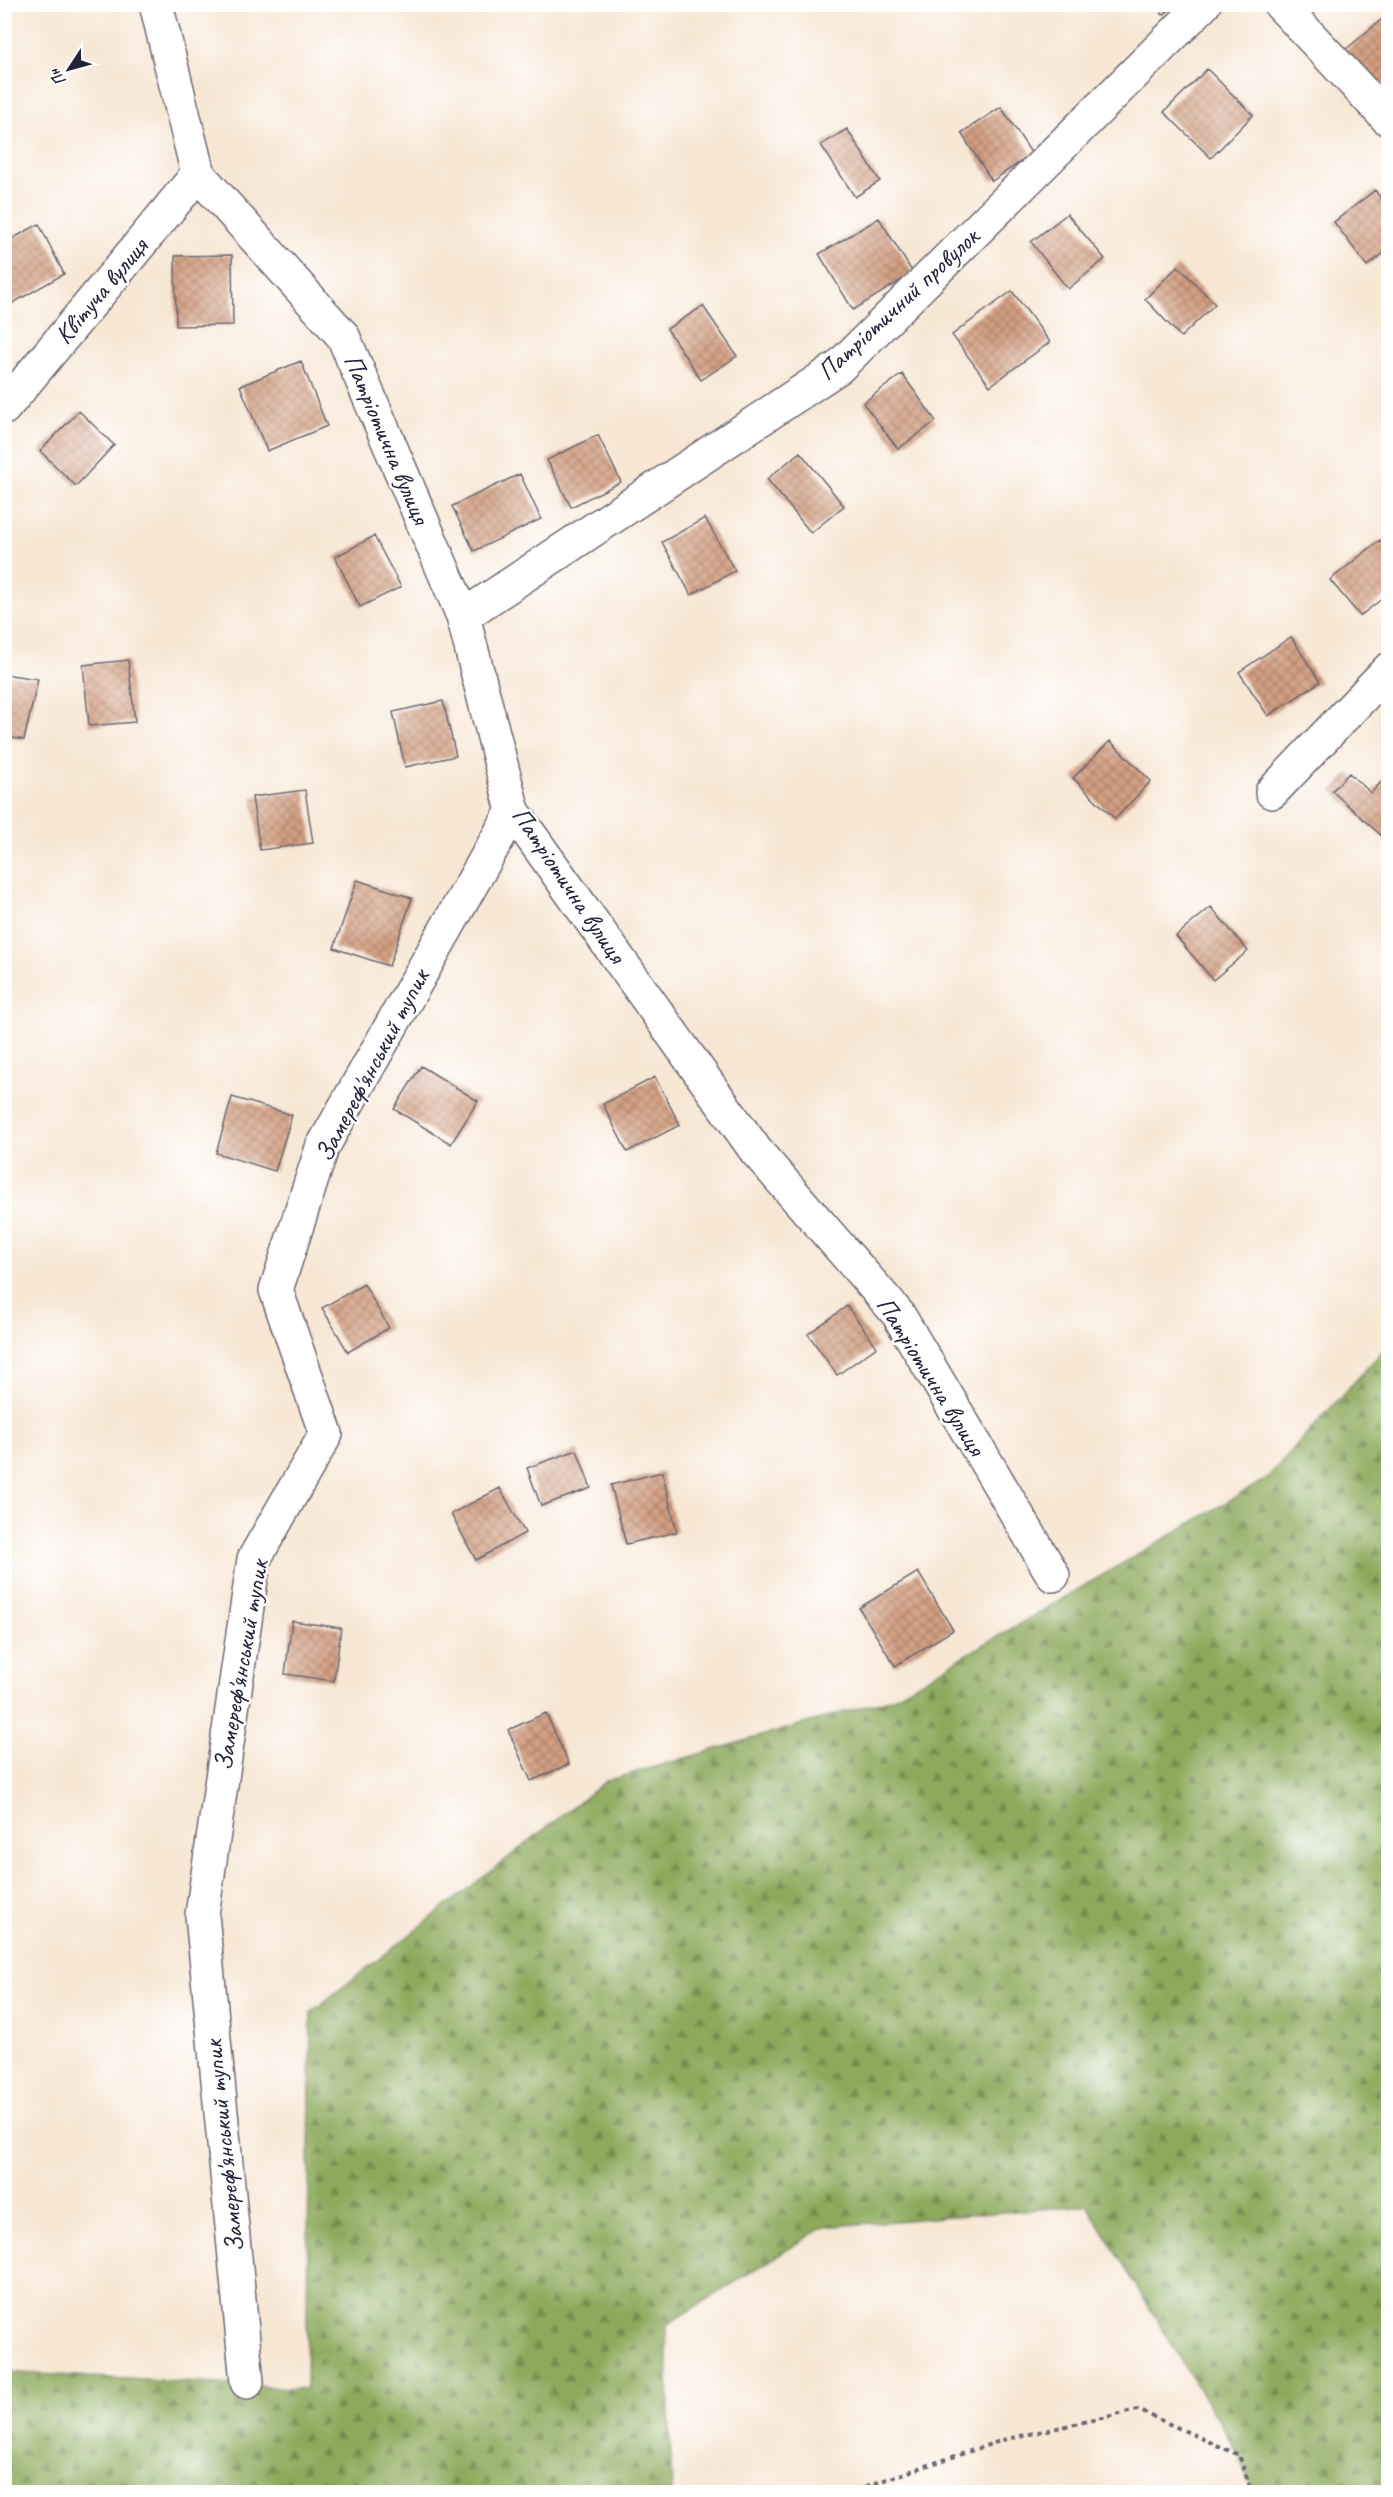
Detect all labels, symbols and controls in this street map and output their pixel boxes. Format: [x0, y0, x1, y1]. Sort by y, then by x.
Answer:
north arrow [39, 39, 99, 99]
text: Пн [44, 64, 71, 90]
street label: Патріотичний провулок [810, 219, 988, 387]
street label: Квітуча вулиця [47, 230, 156, 351]
street label: Патріотична вулиця [336, 349, 438, 531]
street label: Патріотична вулиця [505, 801, 635, 971]
street label: Замереф'янський тупик [307, 962, 437, 1167]
street label: Патріотична вулиця [869, 1290, 994, 1463]
street label: Замереф'янський тупик [206, 1556, 276, 1773]
street label: Замереф'янський тупик [196, 2037, 252, 2254]

